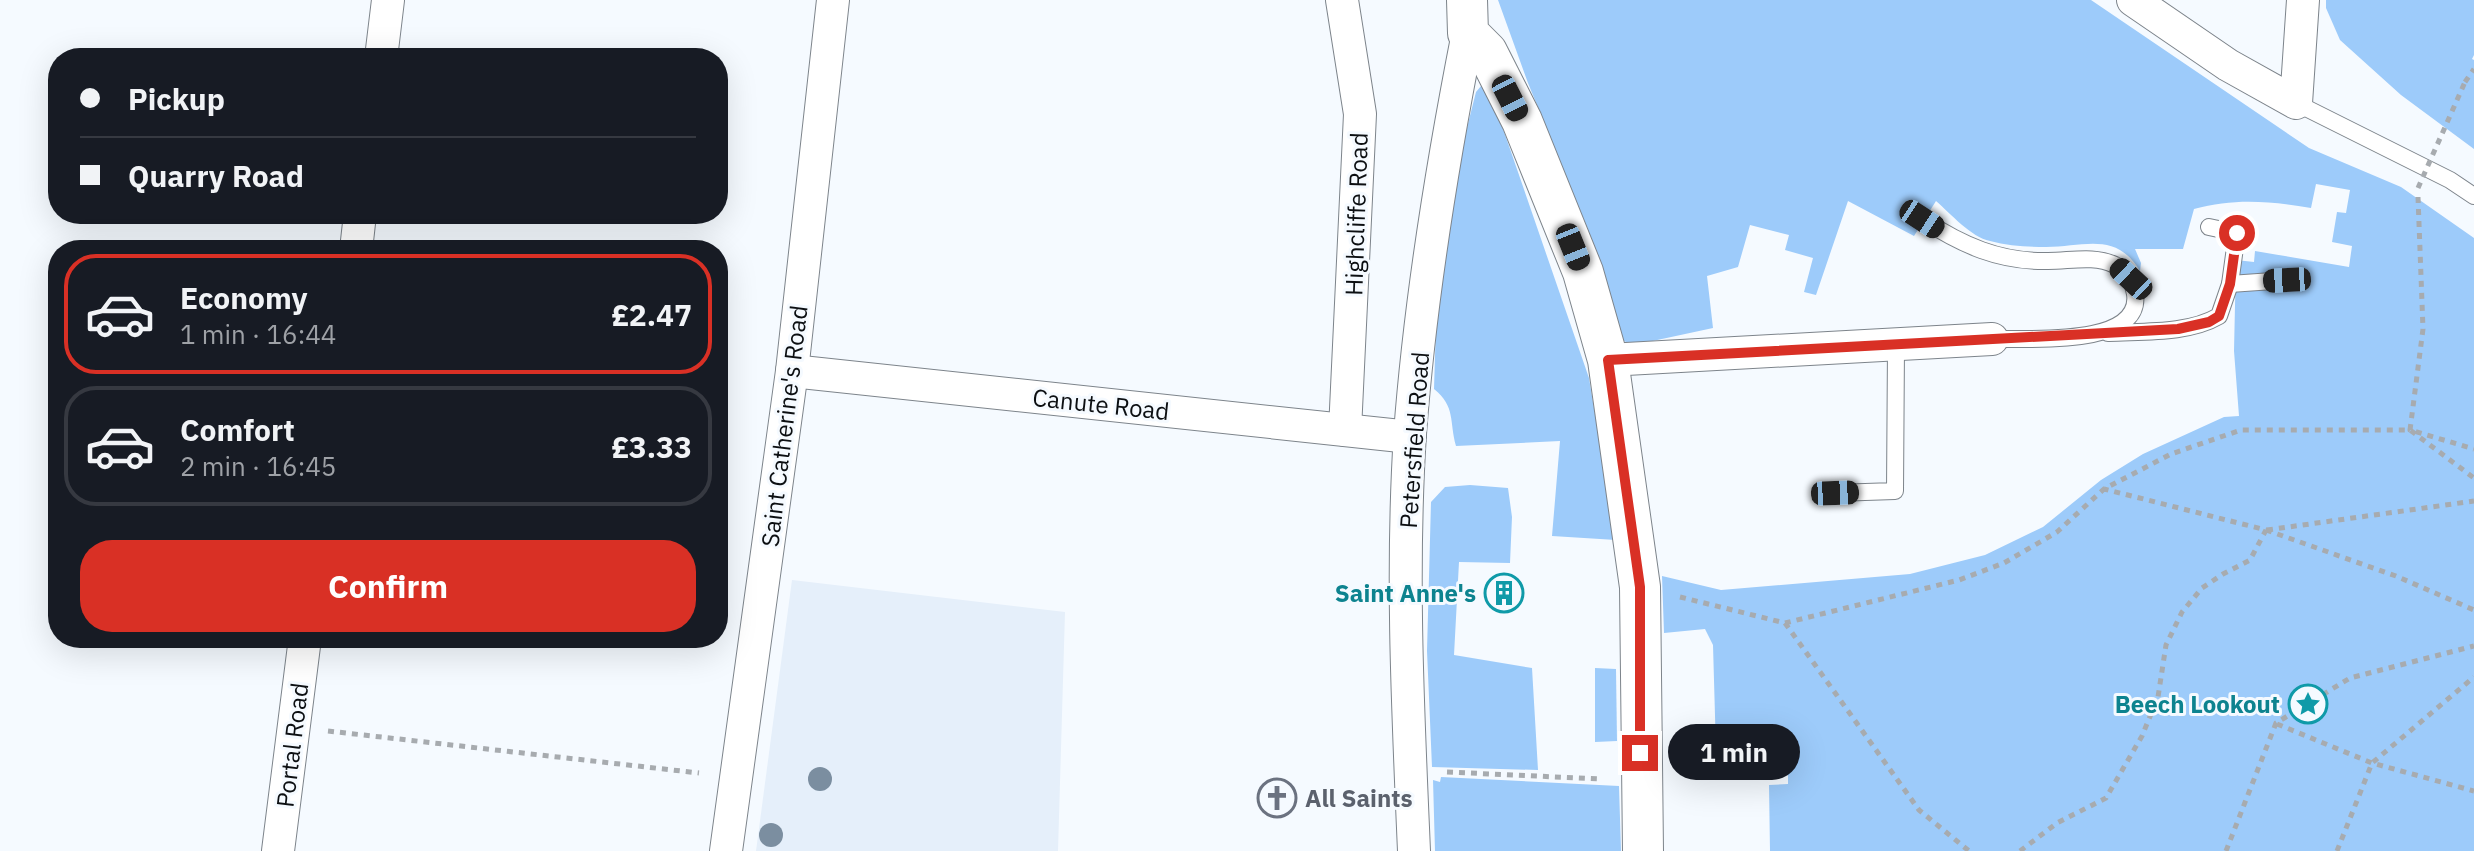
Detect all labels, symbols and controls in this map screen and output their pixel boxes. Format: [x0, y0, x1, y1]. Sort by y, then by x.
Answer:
car [1488, 71, 1532, 125]
text: Pickup [128, 79, 225, 118]
street label: Highcliffe Road [1337, 132, 1375, 296]
text: Quarry Road [128, 156, 304, 195]
car [1895, 196, 1949, 242]
route start [2219, 215, 2255, 251]
car [1553, 220, 1593, 274]
car [2105, 254, 2157, 304]
car [2262, 267, 2312, 293]
icon: car [84, 278, 156, 350]
text: Economy [180, 278, 308, 317]
text: £2.47 [611, 295, 692, 334]
street label: Saint Catherine's Road [753, 304, 815, 548]
text: 1 min · 16:44 [180, 317, 336, 351]
street label: Petersfield Road [1392, 350, 1436, 530]
street label: Canute Road [1031, 381, 1171, 427]
icon: car [84, 410, 156, 482]
text: Comfort [180, 410, 295, 449]
text: £3.33 [611, 427, 692, 466]
text: 2 min · 16:45 [180, 449, 336, 483]
car [1811, 480, 1859, 506]
button: Confirm [80, 540, 696, 632]
building icon: Saint Anne's [1483, 572, 1525, 614]
place label: Saint Anne's [1335, 577, 1476, 609]
street label: Portal Road [269, 681, 315, 809]
place icon: Beech Lookout [2287, 683, 2329, 725]
place label: Beech Lookout [2115, 688, 2280, 720]
callout: 1 min [1668, 725, 1800, 781]
route end [1622, 735, 1658, 771]
text: 1 min [1700, 735, 1768, 769]
church icon: All Saints [1256, 777, 1298, 819]
place label: All Saints [1305, 782, 1413, 814]

